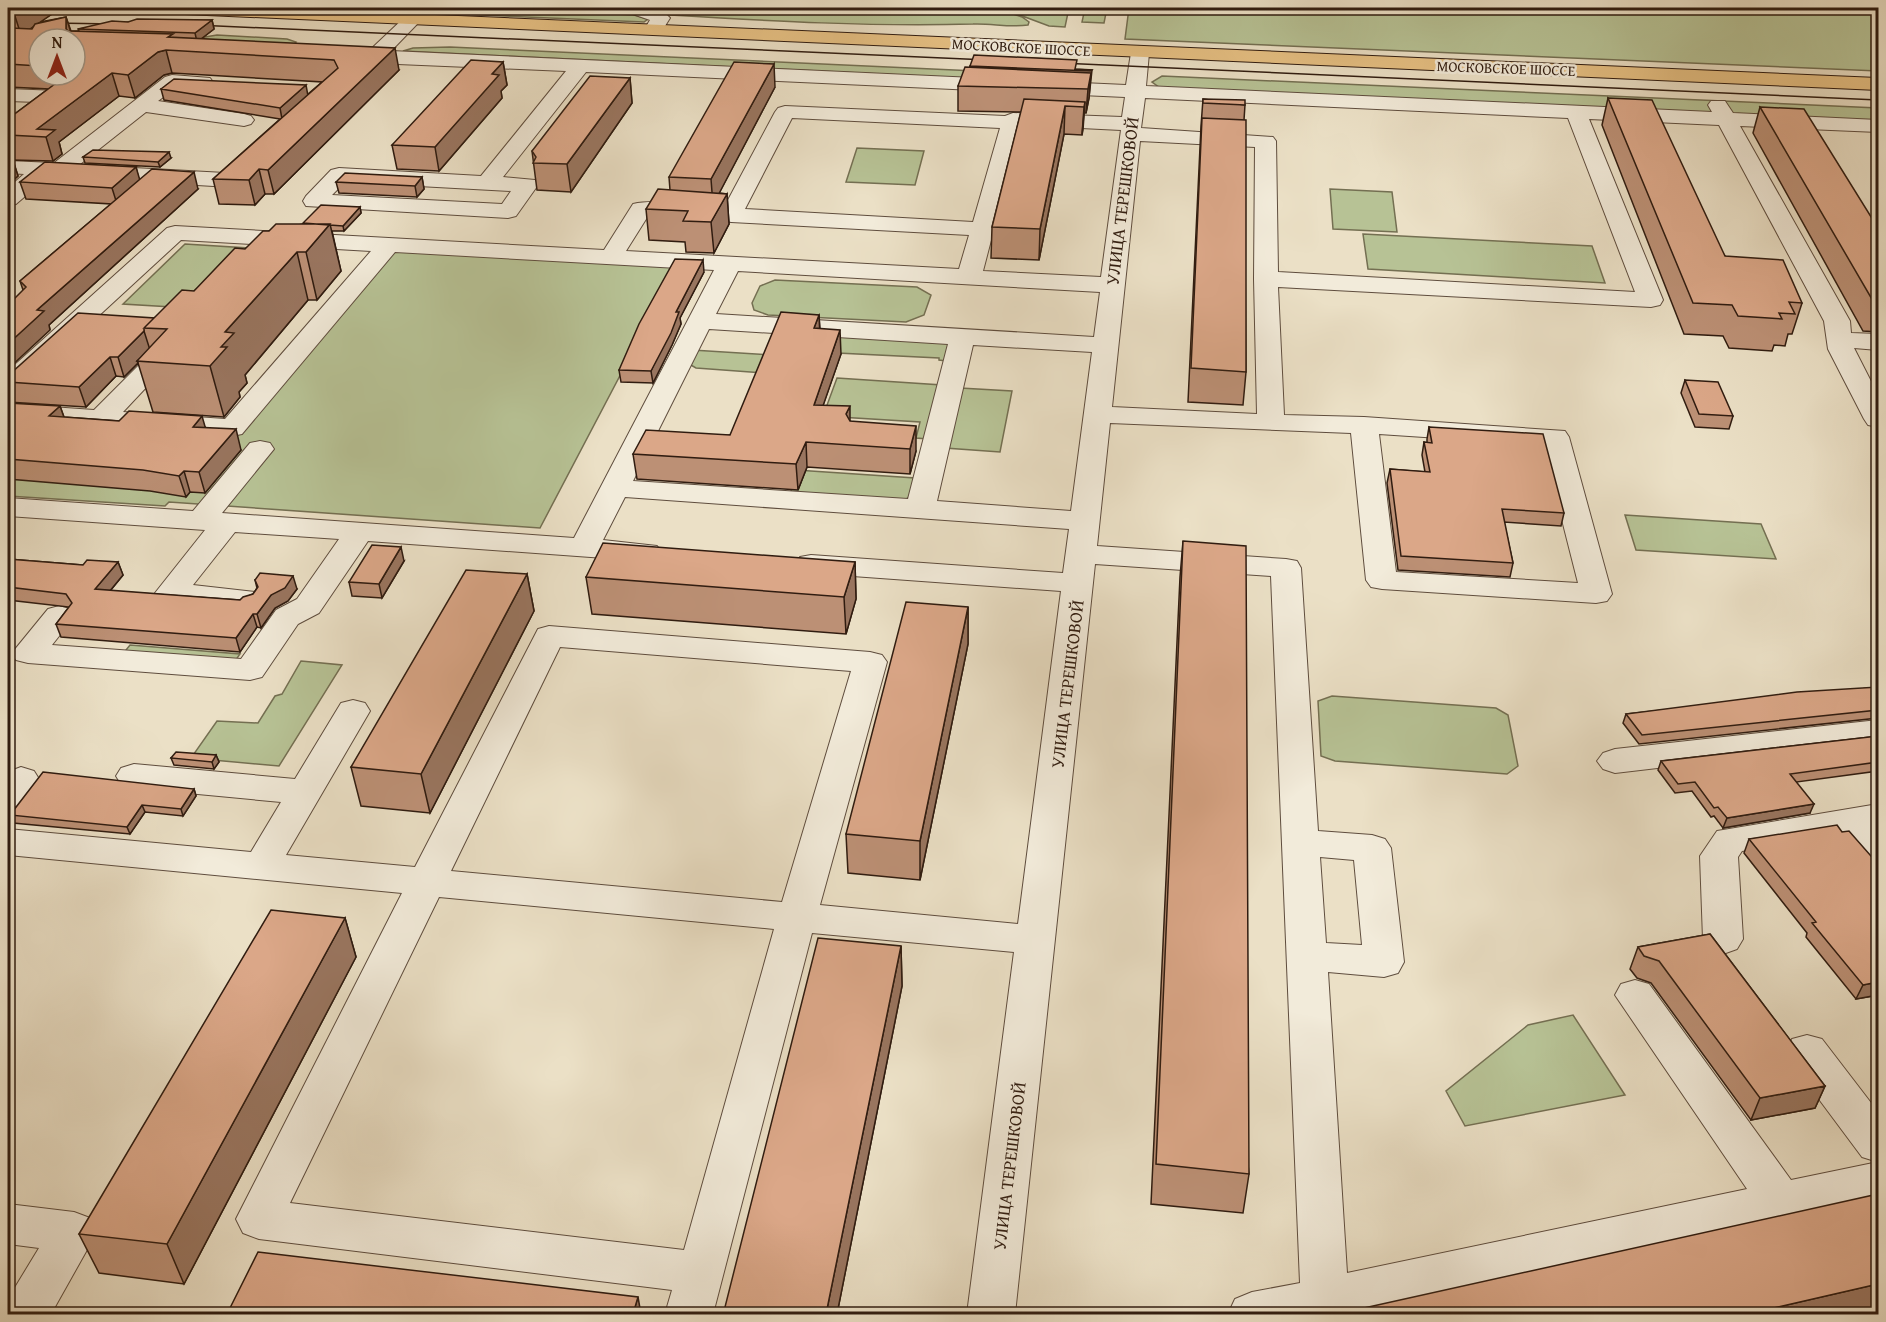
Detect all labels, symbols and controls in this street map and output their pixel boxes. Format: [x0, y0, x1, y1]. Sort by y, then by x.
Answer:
north arrow [27, 27, 87, 87]
text: N [52, 30, 63, 54]
street label: МОСКОВСКОЕ ШОССЕ [951, 33, 1091, 61]
street label: МОСКОВСКОЕ ШОССЕ [1436, 55, 1576, 81]
street label: УЛИЦА ТЕРЕШКОВОЙ [1098, 115, 1146, 287]
street label: УЛИЦА ТЕРЕШКОВОЙ [1043, 598, 1091, 770]
street label: УЛИЦА ТЕРЕШКОВОЙ [985, 1080, 1033, 1252]

